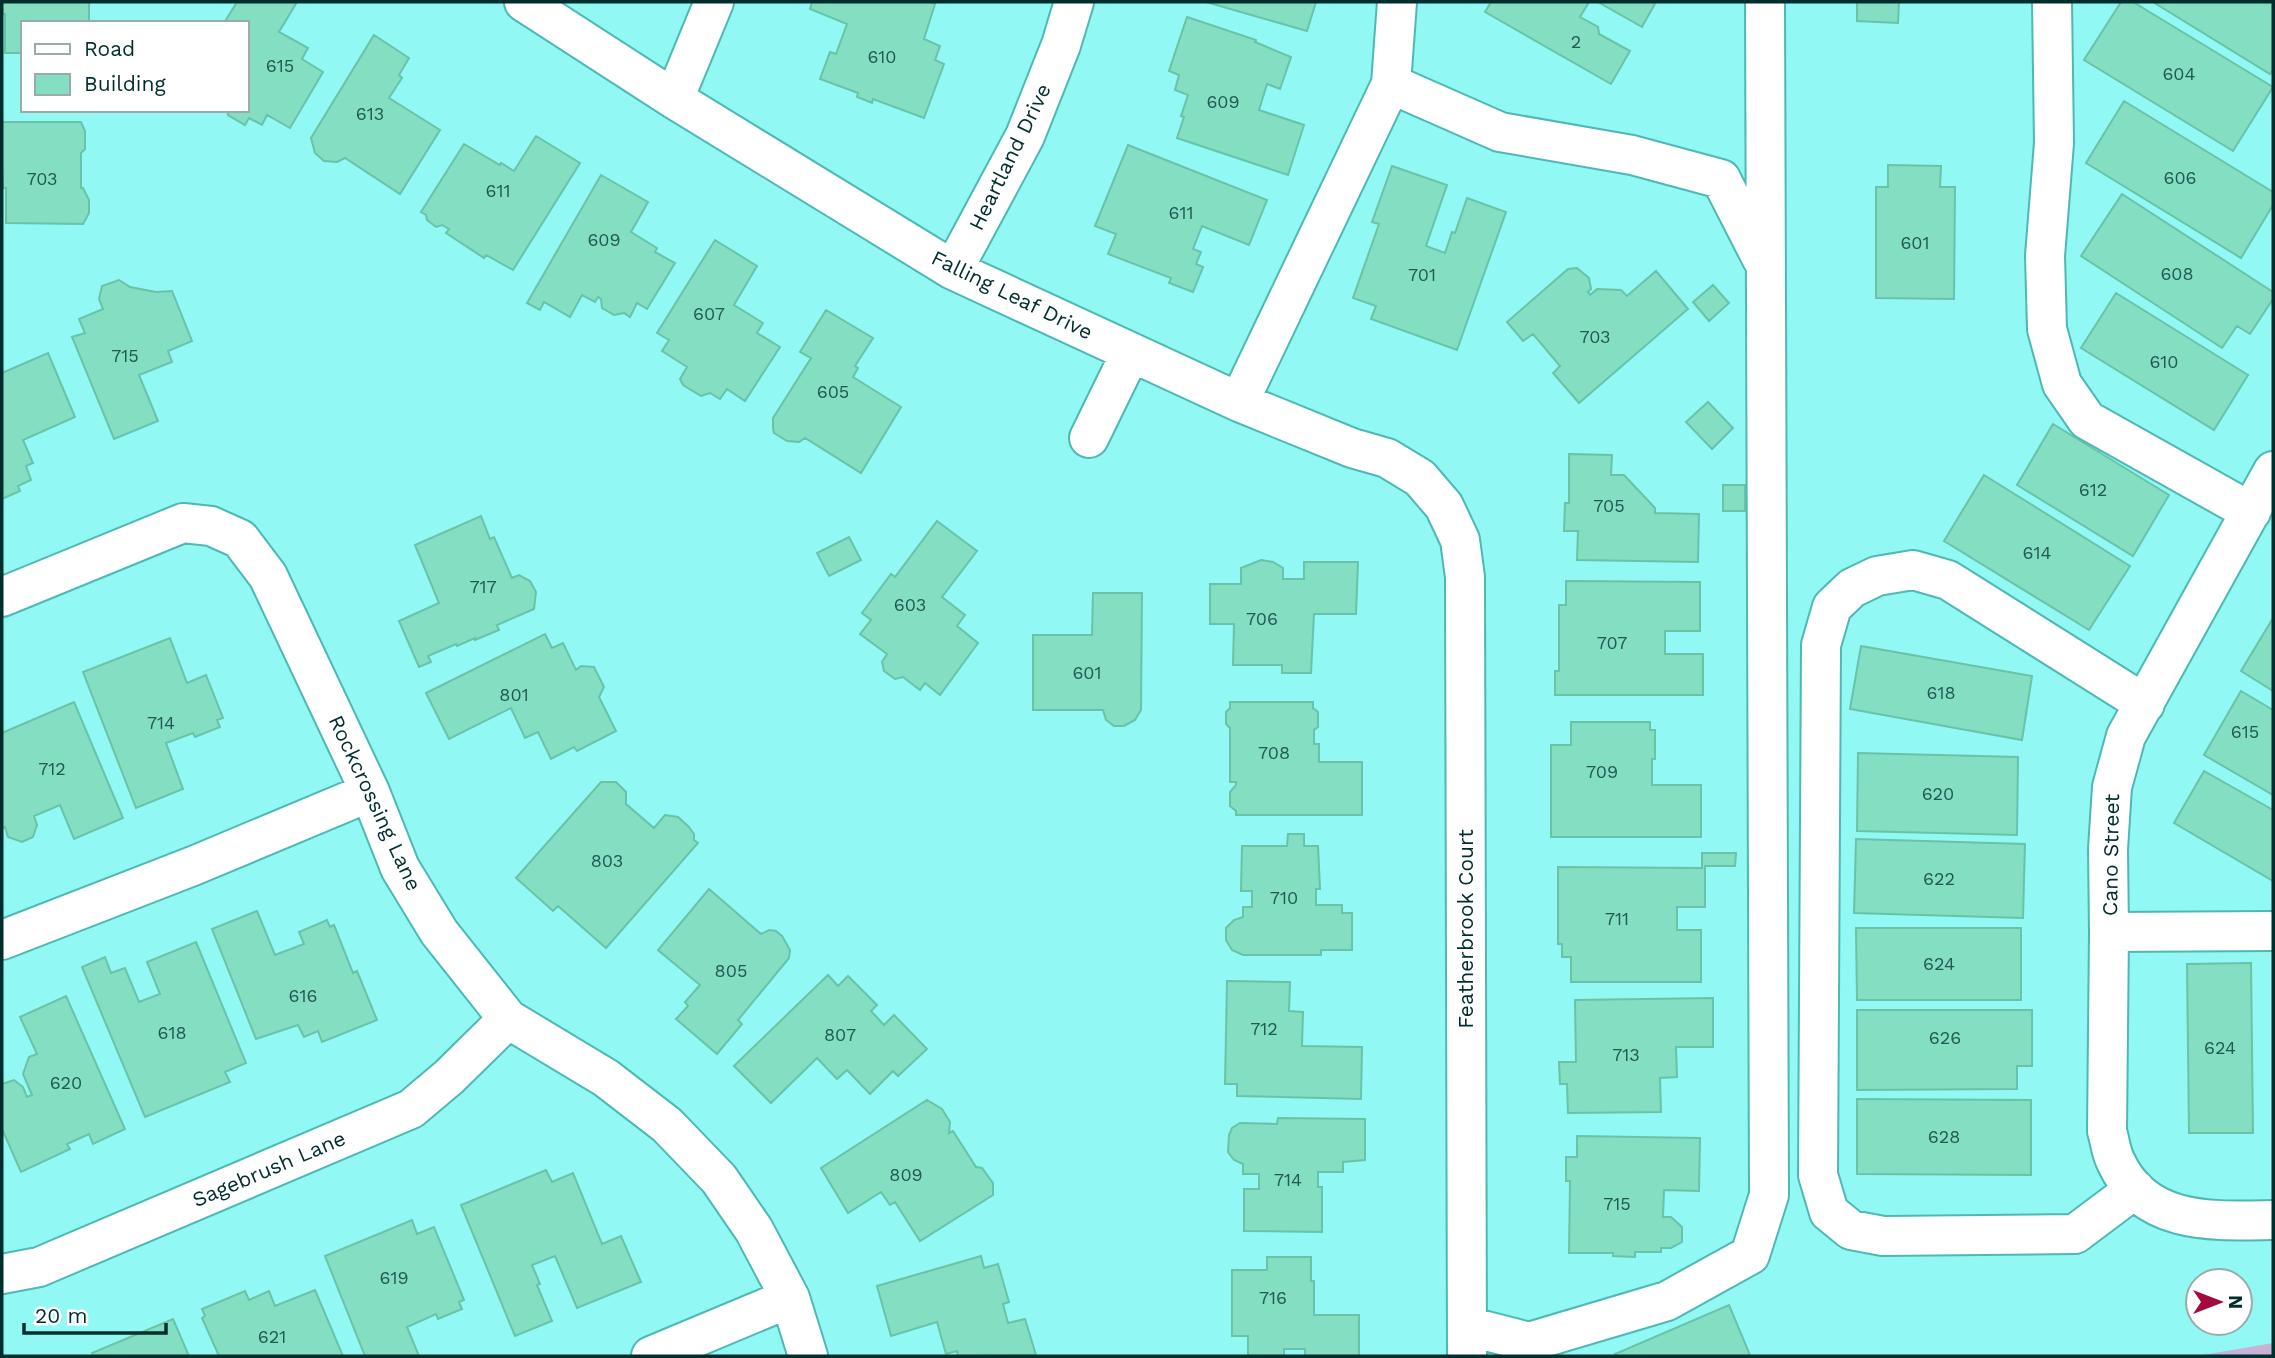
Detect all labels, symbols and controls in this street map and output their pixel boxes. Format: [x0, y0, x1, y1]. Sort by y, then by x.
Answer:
legend [21, 21, 248, 112]
house number: 2 [1571, 31, 1581, 52]
text: Road [84, 36, 135, 61]
house number: 610 [867, 46, 897, 67]
house number: 615 [266, 55, 294, 76]
house number: 604 [2162, 63, 2196, 84]
text: Building [84, 71, 166, 96]
street label: Heartland Drive [963, 79, 1056, 234]
house number: 609 [1206, 91, 1240, 112]
house number: 613 [356, 103, 384, 124]
house number: 606 [2163, 167, 2197, 188]
house number: 703 [26, 168, 58, 189]
house number: 611 [486, 180, 510, 201]
house number: 611 [1169, 202, 1193, 223]
house number: 609 [587, 229, 621, 250]
house number: 601 [1900, 232, 1930, 253]
street label: Falling Leaf Drive [927, 245, 1097, 344]
house number: 608 [2160, 263, 2194, 284]
house number: 701 [1408, 264, 1436, 285]
house number: 607 [693, 303, 725, 324]
house number: 703 [1579, 326, 1611, 347]
house number: 715 [111, 345, 139, 366]
house number: 610 [2149, 351, 2179, 372]
house number: 605 [817, 381, 849, 402]
house number: 612 [2079, 479, 2107, 500]
house number: 705 [1593, 495, 1625, 516]
house number: 614 [2023, 542, 2051, 563]
house number: 717 [469, 576, 497, 597]
house number: 603 [894, 594, 926, 615]
house number: 706 [1246, 608, 1278, 629]
house number: 707 [1597, 632, 1627, 653]
house number: 601 [1072, 662, 1102, 683]
house number: 618 [1926, 682, 1956, 703]
house number: 801 [499, 684, 529, 705]
street label: Rockcrossing Lane [324, 711, 427, 894]
house number: 714 [147, 712, 175, 733]
house number: 615 [2231, 721, 2259, 742]
house number: 708 [1258, 742, 1290, 763]
house number: 712 [38, 758, 66, 779]
house number: 709 [1586, 761, 1618, 782]
house number: 620 [1922, 783, 1954, 804]
street label: Cano Street [2097, 793, 2124, 916]
street label: Featherbrook Court [1453, 829, 1478, 1029]
house number: 803 [591, 850, 623, 871]
house number: 622 [1923, 868, 1955, 889]
house number: 710 [1270, 887, 1298, 908]
house number: 711 [1605, 908, 1629, 929]
house number: 624 [1923, 953, 1955, 974]
house number: 805 [715, 960, 747, 981]
house number: 616 [289, 985, 317, 1006]
house number: 712 [1250, 1018, 1278, 1039]
house number: 618 [157, 1022, 187, 1043]
house number: 807 [824, 1024, 856, 1045]
house number: 626 [1929, 1027, 1961, 1048]
house number: 624 [2204, 1037, 2236, 1058]
house number: 713 [1612, 1044, 1640, 1065]
house number: 620 [50, 1072, 82, 1093]
street label: Sagebrush Lane [188, 1125, 349, 1212]
house number: 628 [1928, 1126, 1960, 1147]
house number: 809 [889, 1164, 923, 1185]
house number: 714 [1274, 1169, 1302, 1190]
house number: 715 [1603, 1193, 1631, 1214]
house number: 619 [379, 1267, 409, 1288]
north arrow [2184, 1267, 2254, 1337]
house number: 716 [1259, 1287, 1287, 1308]
scale bar [24, 1292, 166, 1336]
text: N [2224, 1295, 2247, 1309]
text: 20 m [35, 1303, 87, 1328]
house number: 621 [258, 1326, 286, 1347]

